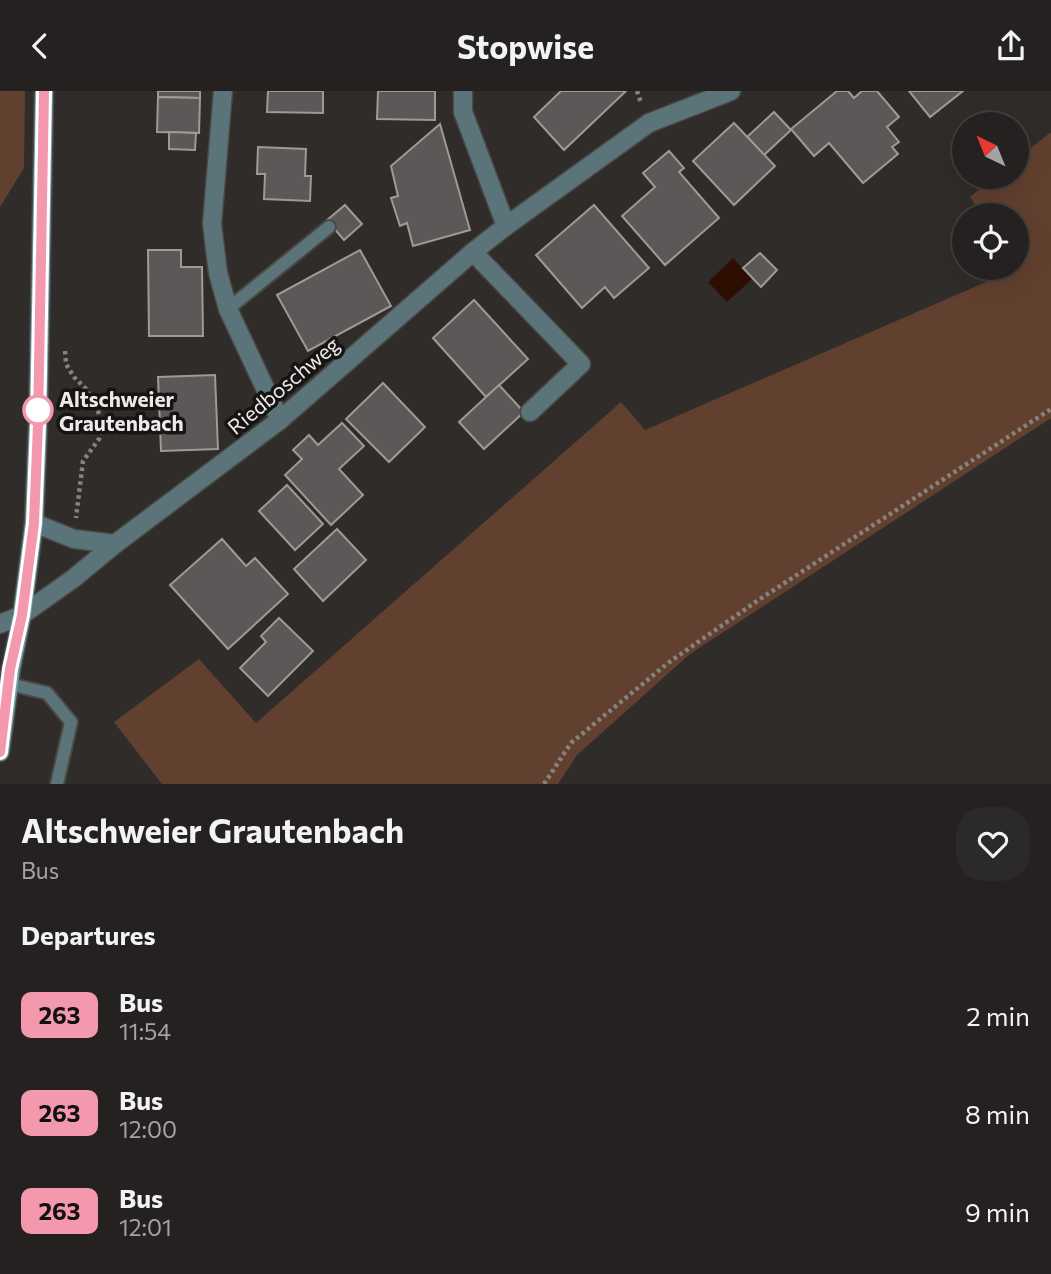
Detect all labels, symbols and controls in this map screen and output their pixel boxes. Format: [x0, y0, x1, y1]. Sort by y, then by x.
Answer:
text: Stopwise [457, 26, 594, 66]
icon: back [21, 27, 59, 65]
icon: share [992, 27, 1030, 65]
north arrow [952, 112, 1029, 189]
map controls [952, 112, 1029, 280]
button: locate [952, 203, 1029, 280]
street label: Riedboschweg [222, 331, 344, 439]
place label: Altschweier Grautenbach [59, 386, 184, 435]
marker: Altschweier Grautenbach [23, 395, 53, 425]
button: heart [956, 807, 1030, 881]
text: Altschweier Grautenbach [21, 809, 404, 850]
text: Bus [21, 856, 59, 884]
text: Departures [21, 919, 156, 950]
text: Bus [119, 986, 163, 1017]
text: 263 [38, 1000, 81, 1029]
text: 2 min [966, 1000, 1030, 1031]
text: 11:54 [119, 1017, 171, 1045]
text: Bus [119, 1084, 163, 1115]
text: 263 [38, 1098, 81, 1127]
text: 8 min [965, 1098, 1030, 1129]
text: 12:00 [119, 1115, 177, 1143]
text: Bus [119, 1182, 163, 1213]
text: 263 [38, 1196, 81, 1225]
text: 9 min [965, 1196, 1030, 1227]
text: 12:01 [119, 1213, 172, 1241]

